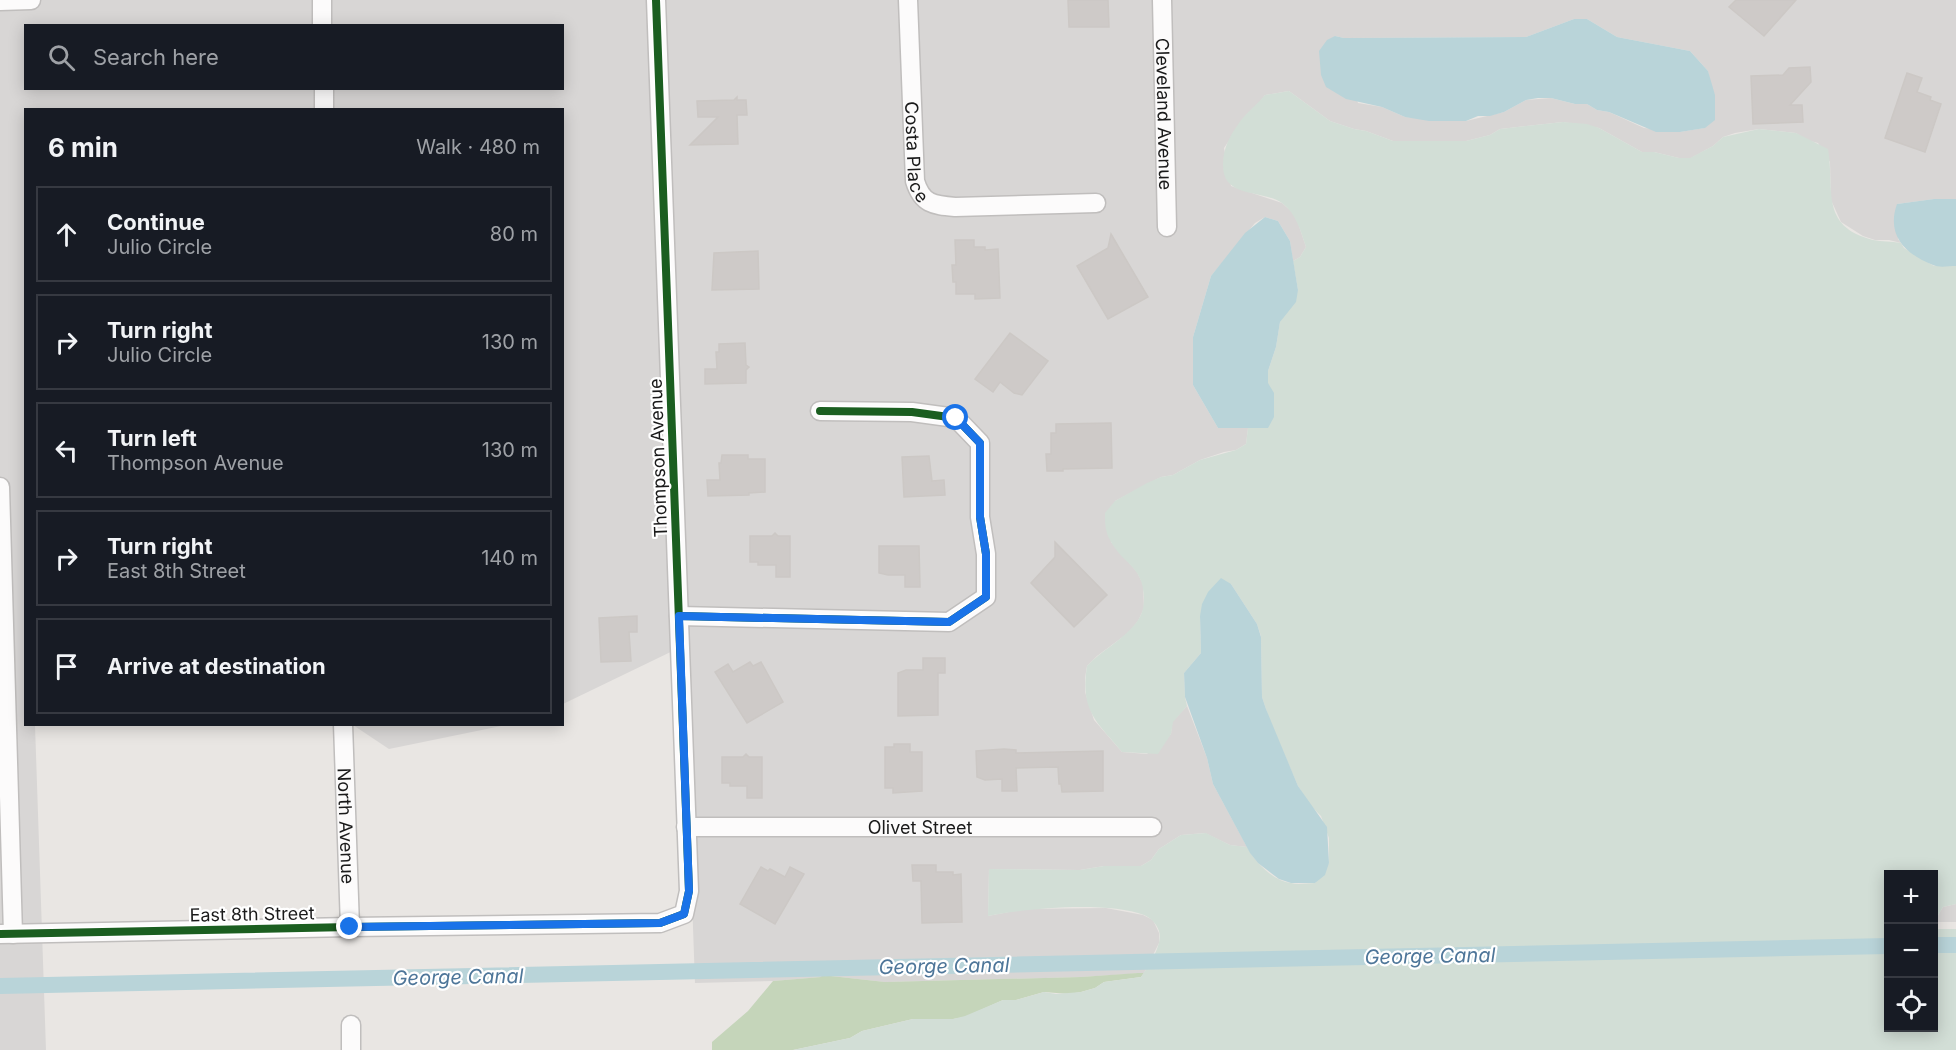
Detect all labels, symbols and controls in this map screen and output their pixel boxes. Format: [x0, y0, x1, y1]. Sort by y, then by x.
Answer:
search box [24, 24, 564, 90]
street label: Cleveland Avenue [1152, 38, 1177, 190]
icon: search [45, 41, 78, 74]
text: Search here [93, 44, 219, 70]
street label: Costa Place [901, 101, 934, 206]
text: 6 min [48, 132, 118, 163]
text: Walk · 480 m [416, 135, 540, 159]
text: Continue [107, 209, 205, 235]
icon: ahead [50, 218, 83, 251]
text: 80 m [490, 222, 538, 246]
text: Julio Circle [107, 235, 212, 259]
text: Turn right [107, 317, 213, 343]
icon: right [50, 326, 83, 359]
text: 130 m [482, 330, 538, 354]
text: Julio Circle [107, 343, 212, 367]
street label: Thompson Avenue [645, 378, 671, 538]
route start [942, 404, 968, 430]
text: Turn left [107, 425, 197, 451]
icon: left [50, 434, 83, 467]
text: 130 m [482, 438, 538, 462]
text: Thompson Avenue [107, 451, 284, 475]
text: Turn right [107, 533, 213, 559]
icon: right [50, 542, 83, 575]
text: 140 m [481, 546, 538, 570]
text: East 8th Street [107, 559, 246, 583]
icon: arrive [50, 650, 83, 683]
text: Arrive at destination [107, 653, 326, 679]
street label: North Avenue [334, 767, 359, 884]
street label: Olivet Street [868, 817, 972, 838]
map controls [1884, 870, 1938, 1032]
button: + [1884, 870, 1938, 924]
street label: East 8th Street [189, 902, 315, 926]
route end [336, 913, 362, 939]
button: − [1884, 924, 1938, 978]
water label: George Canal [1364, 943, 1496, 969]
water label: George Canal [878, 953, 1010, 979]
water label: George Canal [392, 964, 524, 990]
button: locate [1884, 978, 1938, 1032]

